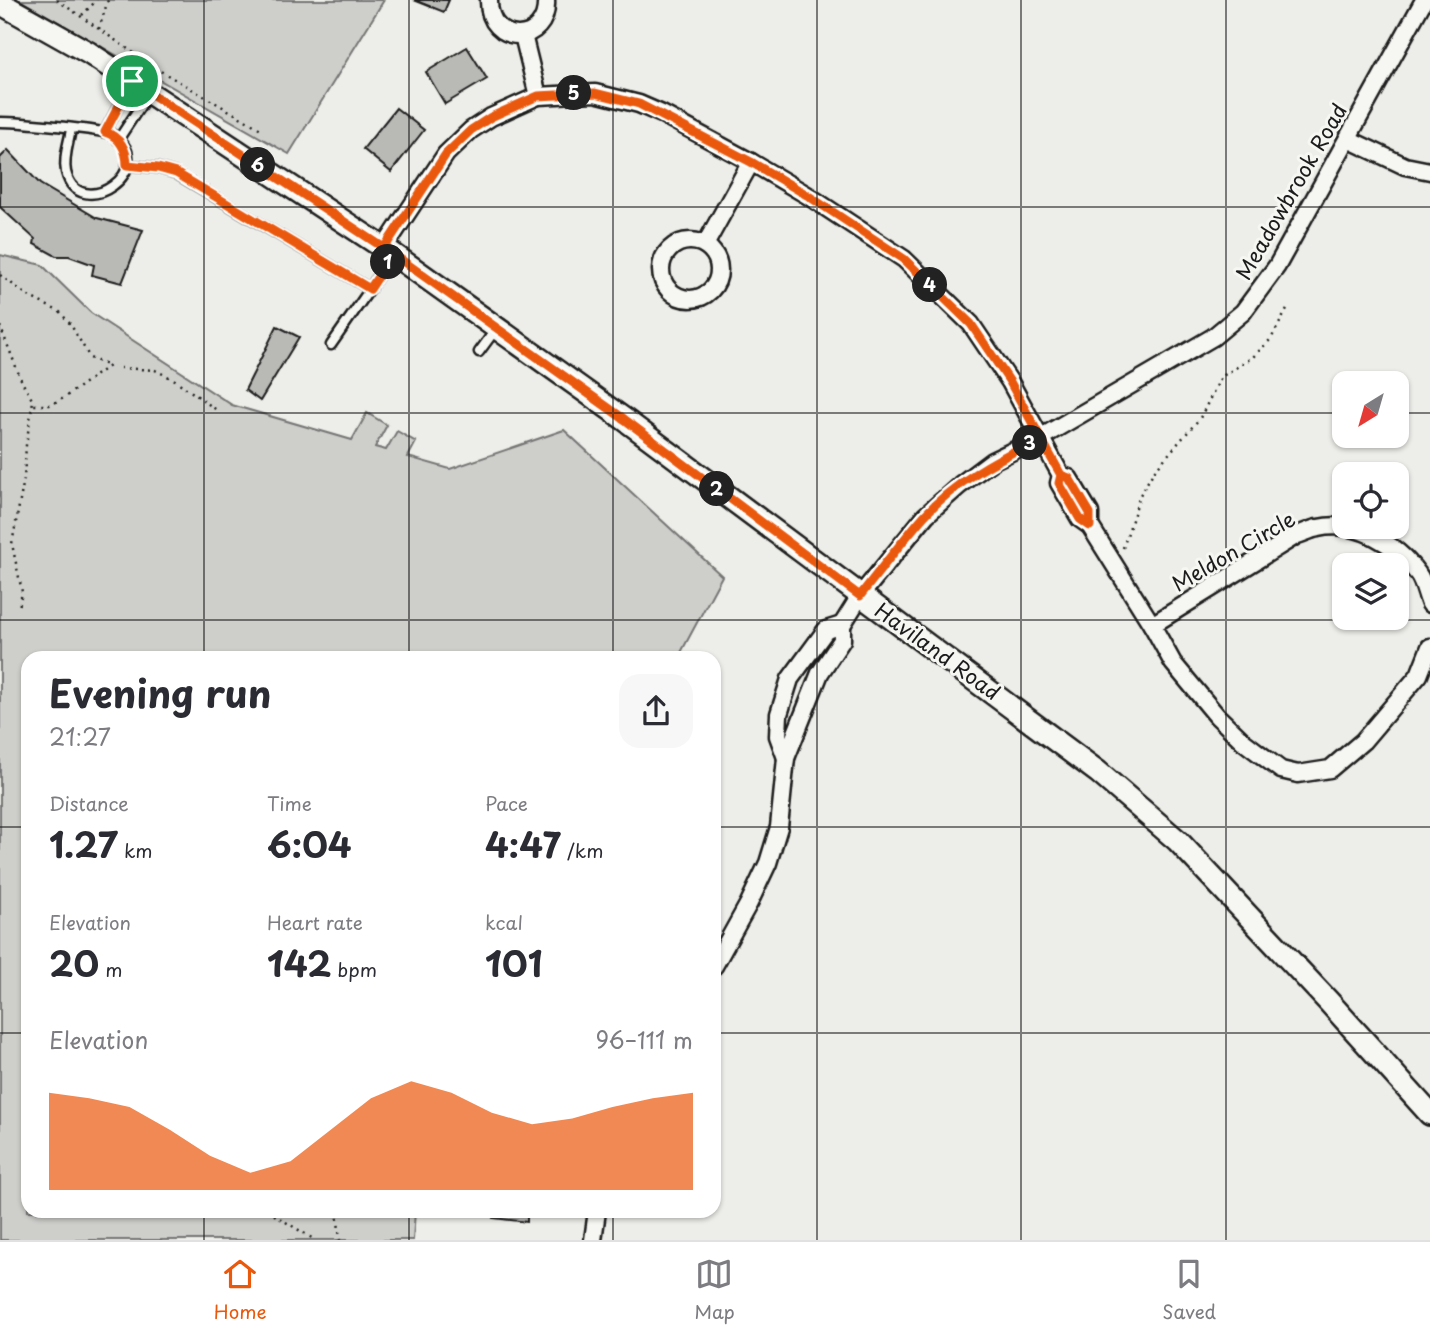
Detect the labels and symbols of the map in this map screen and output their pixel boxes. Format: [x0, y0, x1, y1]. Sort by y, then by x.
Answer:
pin [102, 51, 162, 111]
pin: 5 [556, 76, 592, 110]
street label: Meadowbrook Road [1227, 97, 1354, 285]
pin: 6 [240, 148, 276, 182]
pin: 1 [370, 244, 406, 280]
pin: 4 [912, 268, 948, 302]
north arrow [1332, 371, 1409, 448]
pin: 3 [1012, 426, 1048, 460]
pin: 2 [700, 472, 734, 506]
street label: Meldon Circle [1165, 502, 1301, 599]
street label: Haviland Road [869, 594, 1008, 707]

